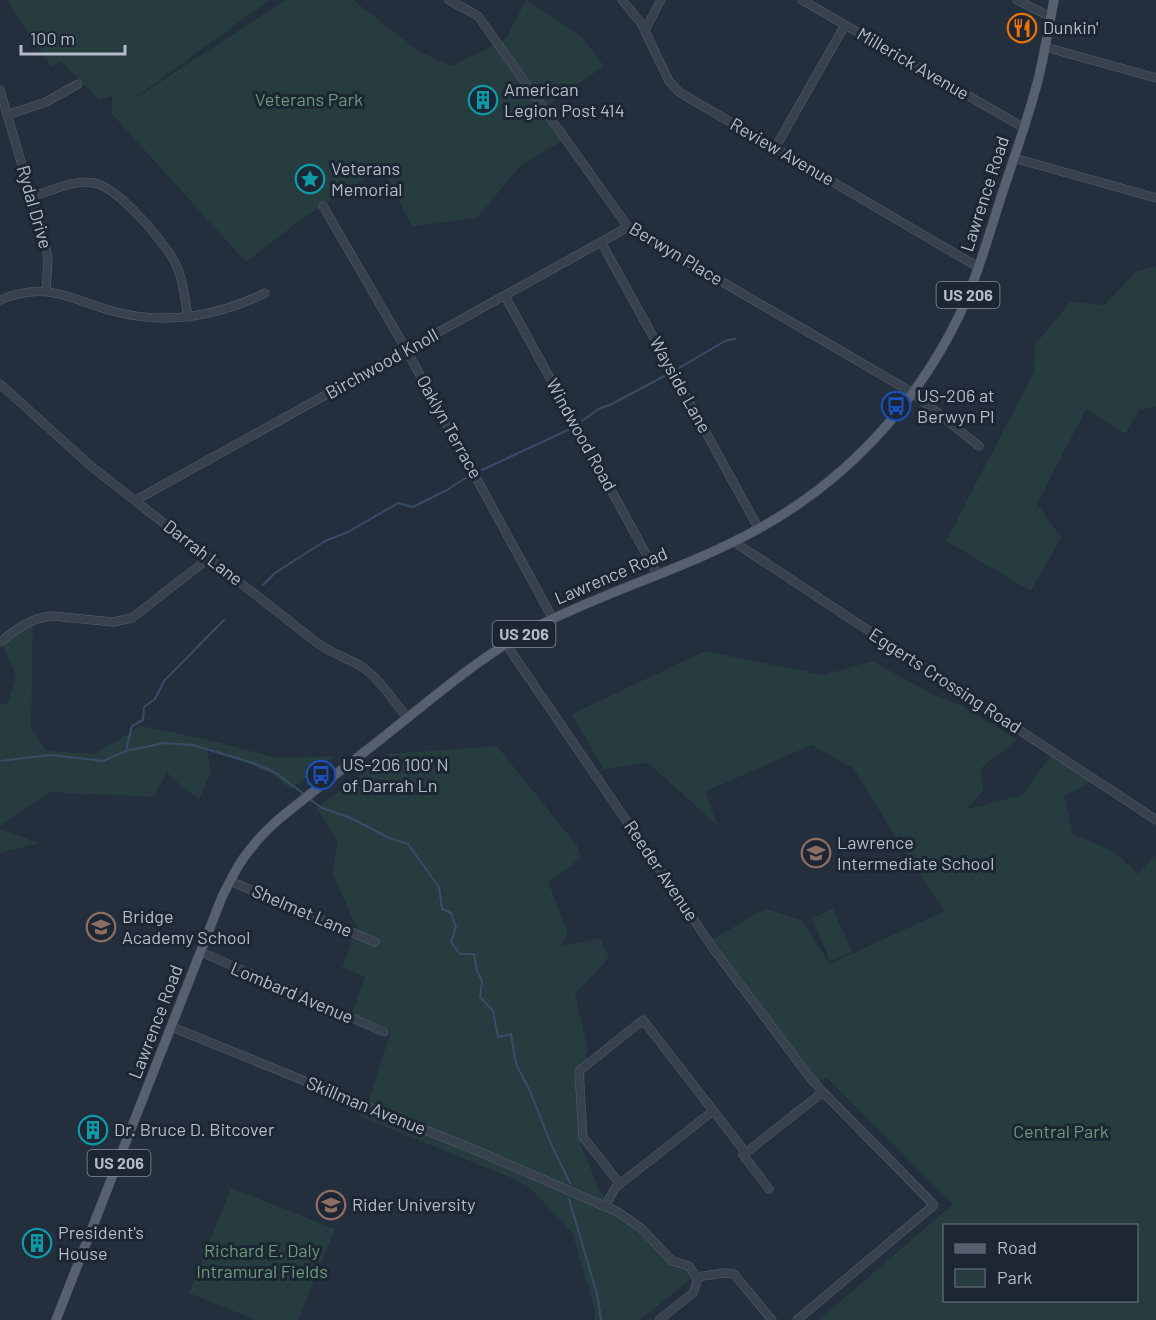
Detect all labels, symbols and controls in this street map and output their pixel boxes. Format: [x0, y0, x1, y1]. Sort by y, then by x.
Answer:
restaurant icon: Dunkin' [1006, 12, 1038, 44]
place label: Dunkin' [1043, 16, 1098, 38]
scale bar [21, 18, 124, 56]
street label: Millerick Avenue [854, 22, 973, 104]
text: 100 m [30, 27, 75, 49]
place label: American Legion Post 414 [504, 78, 625, 121]
building icon: American Legion Post 414 [467, 84, 499, 116]
park label: Veterans Park [255, 88, 363, 110]
street label: Review Avenue [727, 112, 838, 190]
street label: Lawrence Road [955, 133, 1013, 254]
place label: Veterans Memorial [331, 157, 403, 200]
street label: Rydal Drive [13, 162, 57, 251]
place icon: Veterans Memorial [294, 163, 326, 195]
street label: Berwyn Place [626, 217, 727, 290]
road number: US 206 [936, 282, 1000, 308]
street label: Birchwood Knoll [321, 323, 442, 403]
street label: Wayside Lane [645, 333, 716, 436]
street label: Oaklyn Terrace [412, 371, 487, 482]
street label: Windwood Road [542, 374, 622, 495]
place label: US-206 at Berwyn Pl [917, 384, 995, 427]
bus stop icon: US-206 at Berwyn Pl [880, 390, 912, 422]
street label: Darrah Lane [160, 514, 248, 590]
street label: Lawrence Road [551, 541, 670, 609]
road number: US 206 [492, 621, 556, 647]
street label: Eggerts Crossing Road [865, 623, 1026, 738]
place label: US-206 100' N of Darrah Ln [342, 753, 449, 796]
bus stop icon: US-206 100' N of Darrah Ln [305, 759, 337, 791]
street label: Reeder Avenue [620, 816, 704, 925]
place label: Lawrence Intermediate School [837, 831, 994, 874]
school or university icon: Lawrence Intermediate School [800, 837, 832, 869]
street label: Shelmet Lane [249, 879, 356, 941]
place label: Bridge Academy School [122, 905, 251, 948]
school or university icon: Bridge Academy School [85, 911, 117, 943]
street label: Lombard Avenue [228, 956, 357, 1028]
street label: Lawrence Road [123, 962, 187, 1082]
street label: Skillman Avenue [303, 1071, 429, 1139]
building icon: Dr. Bruce D. Bitcover [77, 1114, 109, 1146]
place label: Dr. Bruce D. Bitcover [114, 1118, 275, 1140]
park label: Central Park [1013, 1120, 1109, 1142]
road number: US 206 [88, 1150, 150, 1176]
school or university icon: Rider University [315, 1189, 347, 1221]
place label: Rider University [352, 1193, 476, 1215]
place label: President's House [58, 1221, 144, 1264]
legend [943, 1224, 1138, 1302]
building icon: President's House [21, 1227, 53, 1259]
text: Road [997, 1236, 1037, 1258]
park label: Richard E. Daly Intramural Fields [196, 1239, 328, 1282]
text: Park [997, 1266, 1032, 1288]

